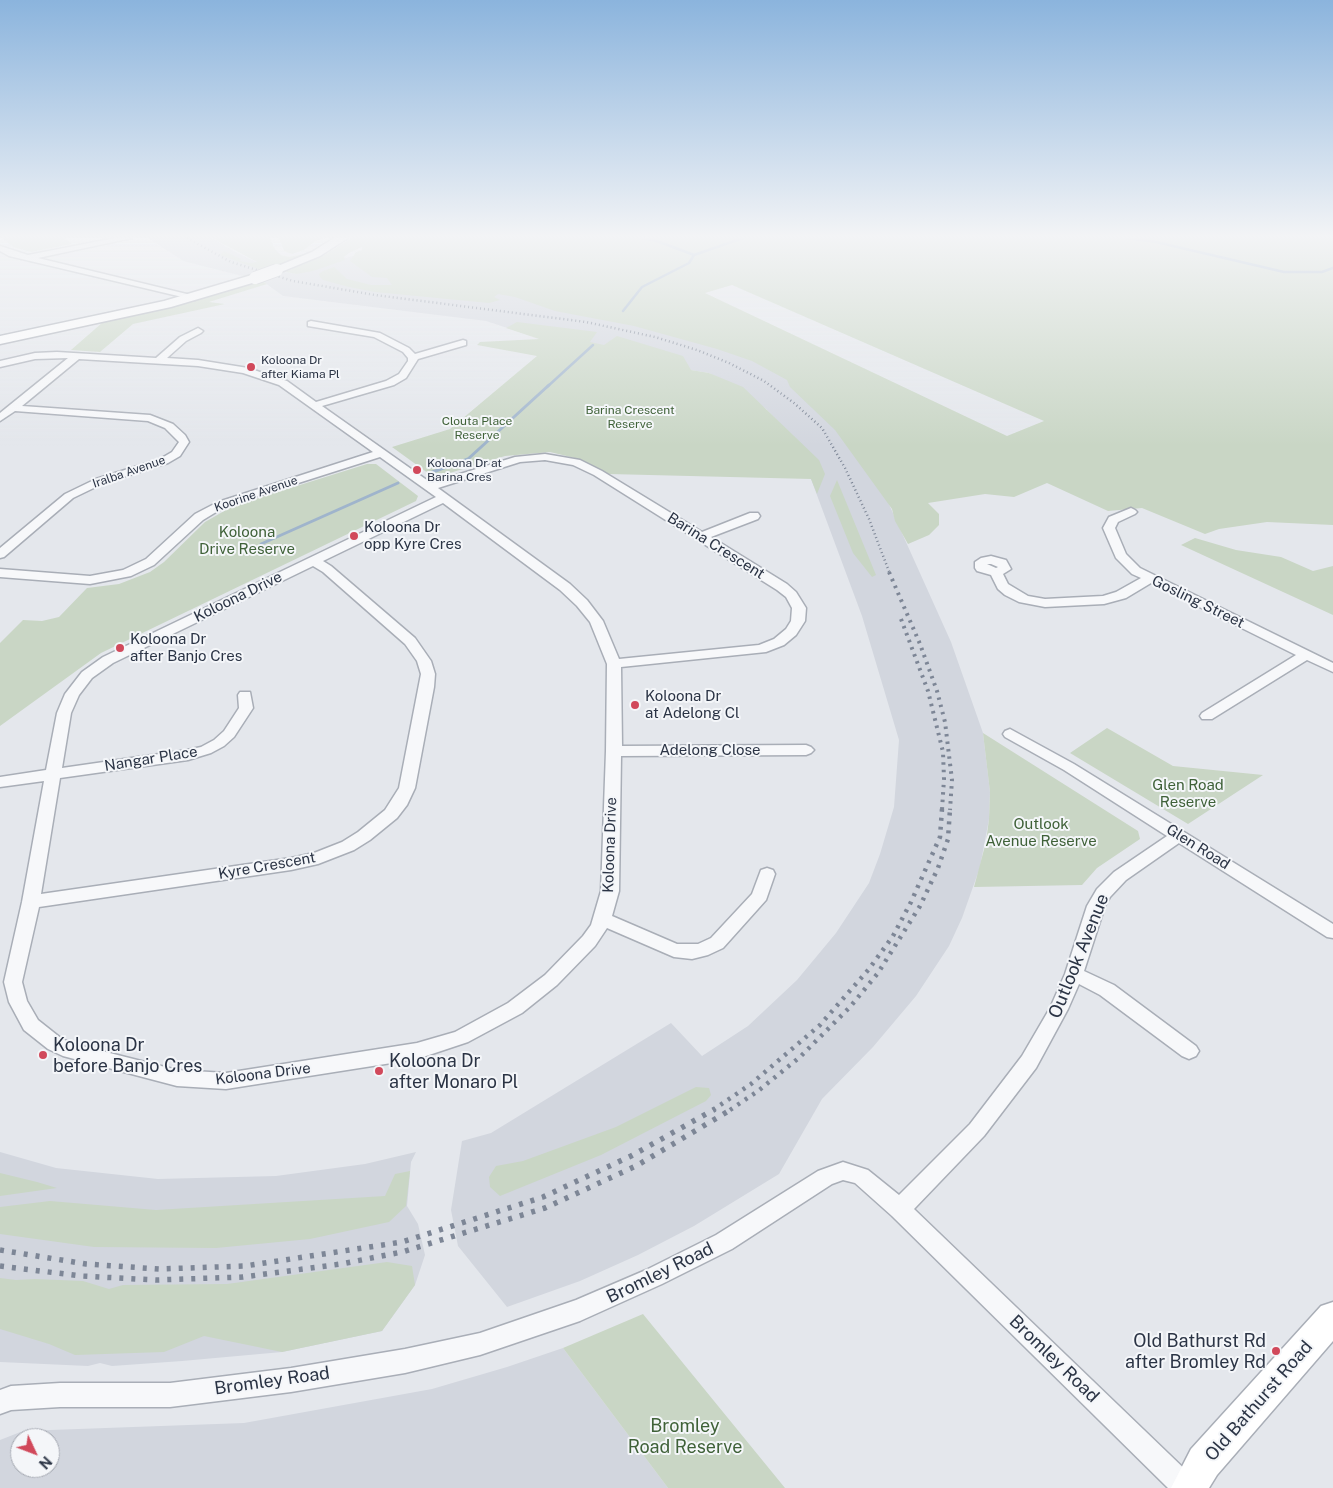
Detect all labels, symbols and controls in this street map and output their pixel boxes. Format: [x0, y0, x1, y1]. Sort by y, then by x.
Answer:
place label: Koloona Dr after Kiama Pl [261, 353, 340, 381]
marker: Koloona Dr after Kiama Pl [245, 361, 257, 373]
park label: Barina Crescent Reserve [585, 403, 675, 431]
park label: Clouta Place Reserve [442, 414, 512, 442]
street label: Iralba Avenue [91, 453, 167, 491]
place label: Koloona Dr at Barina Cres [427, 456, 502, 484]
marker: Koloona Dr at Barina Cres [411, 464, 423, 476]
street label: Koorine Avenue [213, 473, 299, 515]
street label: Barina Crescent [664, 509, 768, 583]
place label: Koloona Dr opp Kyre Cres [364, 518, 462, 553]
park label: Koloona Drive Reserve [199, 523, 295, 558]
marker: Koloona Dr opp Kyre Cres [348, 530, 360, 542]
street label: Koloona Drive [191, 568, 285, 626]
street label: Gosling Street [1149, 572, 1247, 632]
place label: Koloona Dr after Banjo Cres [130, 630, 242, 665]
marker: Koloona Dr after Banjo Cres [114, 642, 126, 654]
place label: Koloona Dr at Adelong Cl [645, 687, 740, 722]
marker: Koloona Dr at Adelong Cl [629, 699, 641, 711]
street label: Adelong Close [659, 741, 761, 759]
street label: Nangar Place [103, 743, 199, 775]
park label: Glen Road Reserve [1152, 776, 1224, 811]
street label: Koloona Drive [599, 797, 621, 893]
park label: Outlook Avenue Reserve [985, 815, 1097, 850]
street label: Glen Road [1163, 820, 1233, 874]
street label: Kyre Crescent [217, 849, 317, 883]
street label: Outlook Avenue [1044, 891, 1114, 1021]
place label: Koloona Dr before Banjo Cres [53, 1034, 202, 1076]
marker: Koloona Dr before Banjo Cres [37, 1049, 49, 1061]
place label: Koloona Dr after Monaro Pl [389, 1050, 518, 1092]
street label: Koloona Drive [214, 1059, 312, 1089]
marker: Koloona Dr after Monaro Pl [373, 1065, 385, 1077]
street label: Bromley Road [603, 1238, 717, 1308]
street label: Bromley Road [1005, 1311, 1103, 1407]
place label: Old Bathurst Rd after Bromley Rd [1125, 1330, 1266, 1372]
street label: Old Bathurst Road [1201, 1336, 1317, 1466]
marker: Old Bathurst Rd after Bromley Rd [1270, 1345, 1282, 1357]
street label: Bromley Road [213, 1362, 331, 1400]
park label: Bromley Road Reserve [628, 1415, 742, 1458]
north arrow [10, 1428, 60, 1478]
text: N [36, 1453, 55, 1472]

